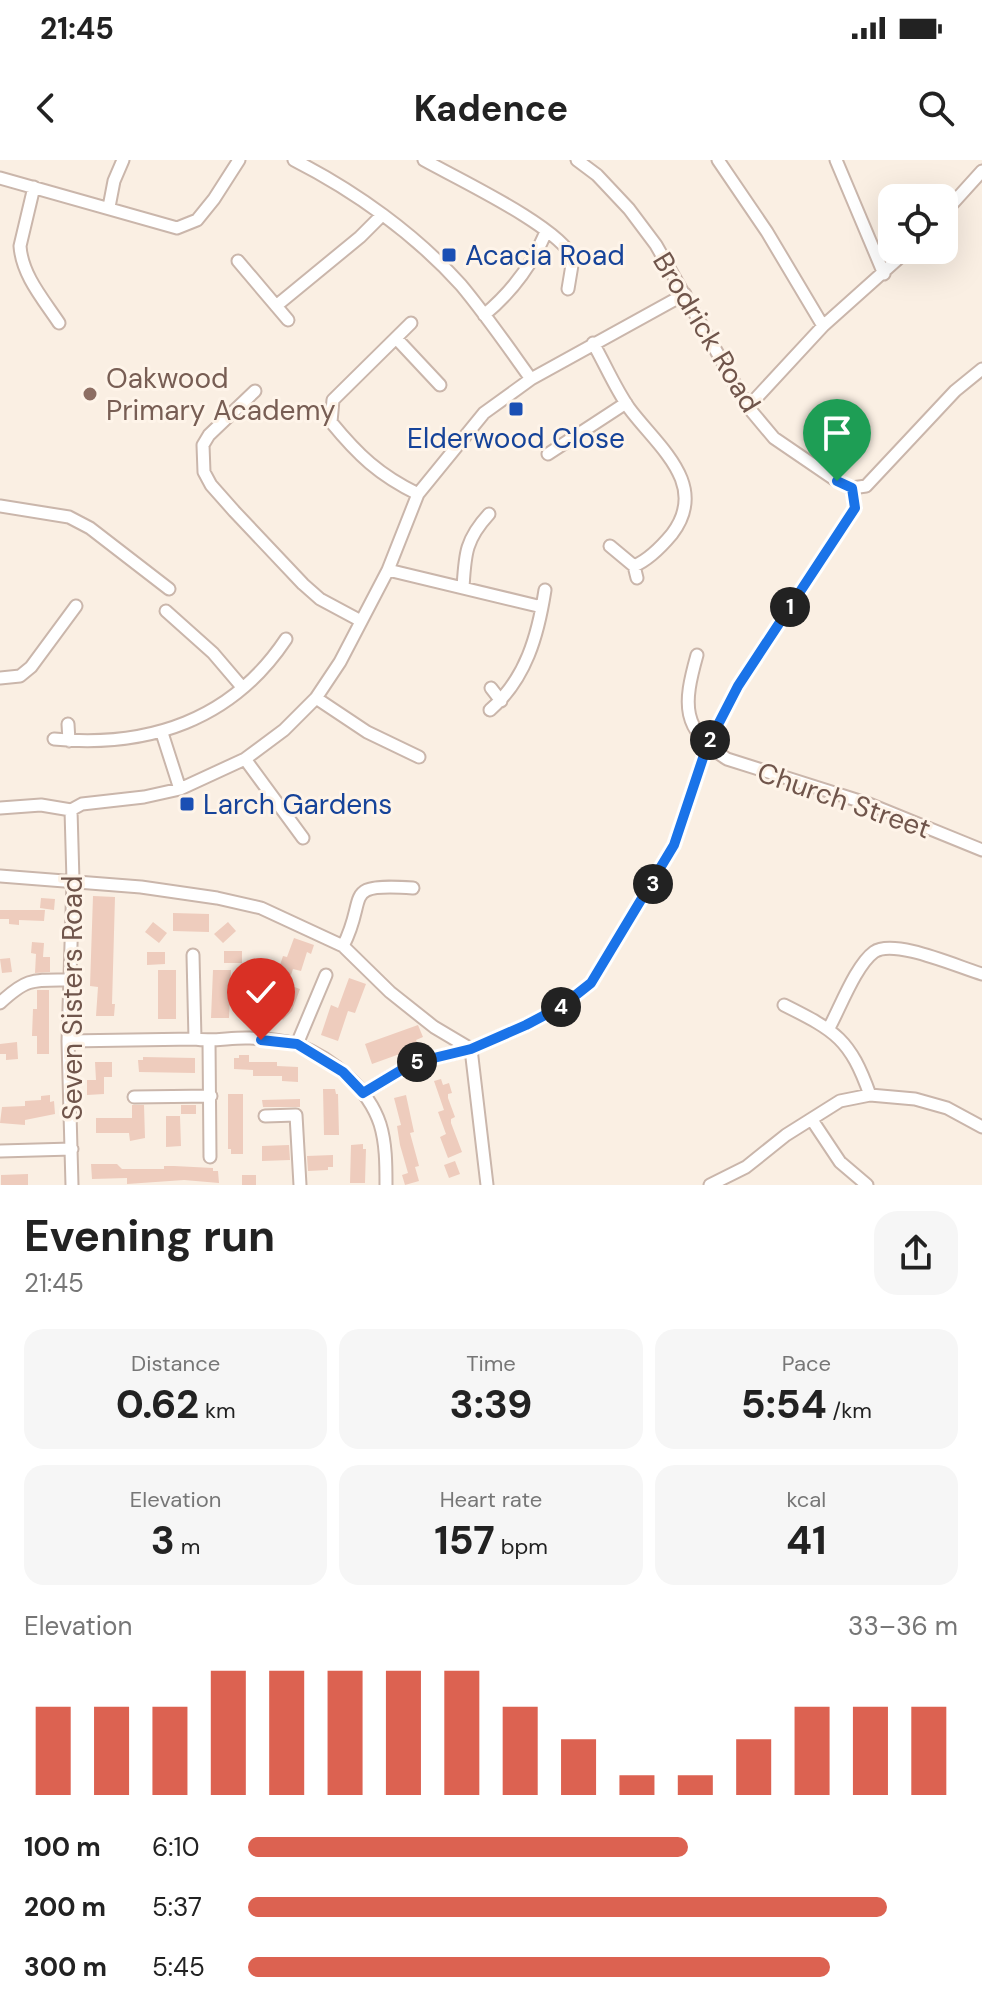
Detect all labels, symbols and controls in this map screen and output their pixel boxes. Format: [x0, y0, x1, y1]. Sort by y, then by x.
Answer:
text: 21:45 [40, 9, 114, 48]
text: Kadence [414, 85, 568, 132]
icon: back [24, 86, 68, 130]
icon: search [914, 86, 958, 130]
map controls [878, 184, 958, 264]
button: locate [878, 184, 958, 264]
place label: Acacia Road [465, 237, 625, 274]
street label: Brodrick Road [644, 245, 769, 419]
marker: Acacia Road [440, 246, 458, 264]
place label: Oakwood Primary Academy [106, 360, 336, 429]
marker: Oakwood Primary Academy [81, 385, 99, 403]
pin [803, 399, 871, 481]
marker: Elderwood Close [507, 400, 525, 418]
icon: arrive [815, 411, 859, 455]
place label: Elderwood Close [407, 420, 625, 457]
pin: 1 [770, 587, 810, 627]
text: 1 [786, 592, 794, 621]
pin: 2 [690, 720, 730, 760]
text: 2 [704, 725, 716, 754]
street label: Church Street [752, 754, 935, 847]
place label: Larch Gardens [203, 786, 392, 823]
marker: Larch Gardens [178, 795, 196, 813]
pin: 3 [633, 864, 673, 904]
text: 3 [646, 869, 660, 898]
street label: Seven Sisters Road [54, 875, 91, 1121]
pin [227, 958, 295, 1040]
icon: check [239, 970, 283, 1014]
pin: 4 [541, 987, 581, 1027]
text: 4 [554, 992, 568, 1021]
pin: 5 [397, 1042, 437, 1082]
text: 5 [410, 1047, 424, 1076]
text: Evening run [24, 1207, 275, 1265]
button: share [874, 1211, 958, 1295]
text: 21:45 [24, 1266, 84, 1300]
text: Distance [131, 1349, 220, 1378]
text: Time [466, 1349, 516, 1378]
text: Pace [782, 1349, 831, 1378]
text: 0.62 [116, 1378, 199, 1430]
text: 3:39 [450, 1378, 532, 1430]
text: 5:54 [741, 1378, 827, 1430]
text: km [199, 1396, 236, 1425]
text: /km [827, 1396, 872, 1425]
text: Elevation [130, 1485, 222, 1514]
text: Heart rate [440, 1485, 542, 1514]
text: kcal [786, 1485, 826, 1514]
text: 3 [151, 1514, 175, 1566]
text: 157 [434, 1514, 495, 1566]
text: 41 [786, 1514, 827, 1566]
text: m [175, 1532, 200, 1561]
text: bpm [495, 1532, 548, 1561]
text: Elevation [24, 1609, 132, 1643]
text: 33–36 m [848, 1609, 958, 1643]
text: 100 m [24, 1830, 101, 1864]
text: 6:10 [152, 1830, 199, 1864]
text: 200 m [24, 1890, 106, 1924]
text: 5:37 [152, 1890, 202, 1924]
text: 300 m [24, 1950, 107, 1984]
text: 5:45 [152, 1950, 205, 1984]

